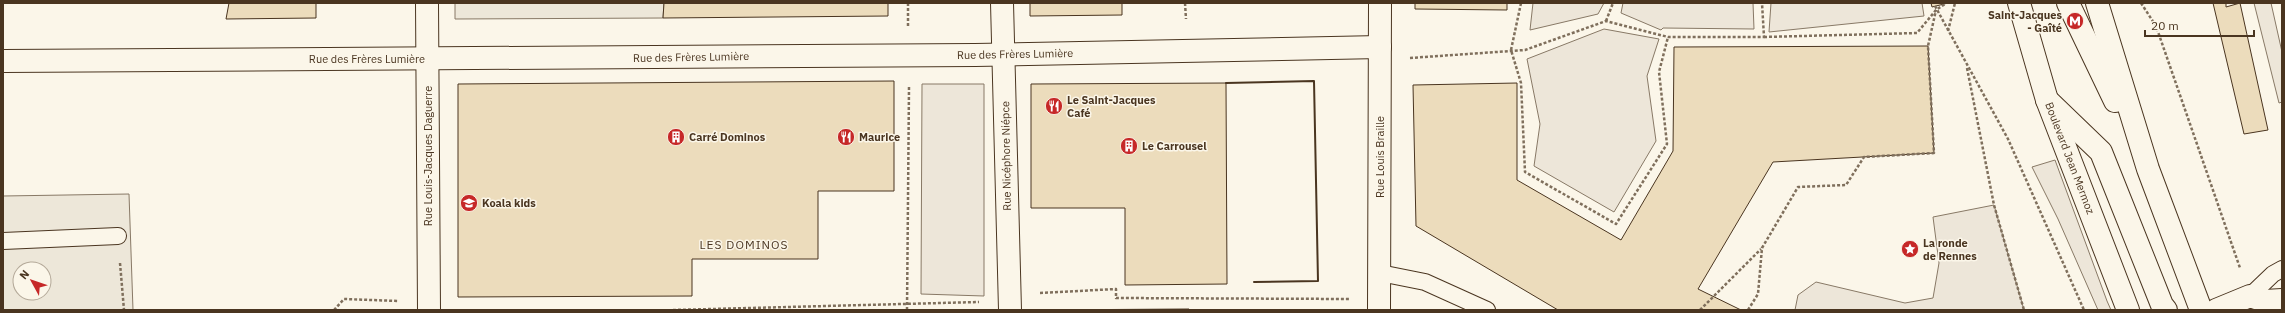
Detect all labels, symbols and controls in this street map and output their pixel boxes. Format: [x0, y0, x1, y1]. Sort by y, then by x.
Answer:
place label: Saint-Jacques - Gaîté [1988, 8, 2062, 35]
metro station icon: Saint-Jacques - Gaîté [2065, 11, 2085, 31]
scale bar [2145, 12, 2254, 38]
text: 20 m [2151, 18, 2179, 33]
street label: Rue des Frères Lumière [957, 46, 1073, 62]
street label: Rue des Frères Lumière [633, 49, 749, 65]
street label: Rue des Frères Lumière [309, 52, 425, 66]
street label: Rue Louis-Jacques Daguerre [421, 86, 435, 226]
place label: Le Saint-Jacques Café [1067, 93, 1156, 120]
restaurant icon: Le Saint-Jacques Café [1044, 96, 1064, 116]
street label: Boulevard Jean Mermoz [2042, 100, 2098, 216]
street label: Rue Nicéphore Niépce [998, 101, 1014, 211]
street label: Rue Louis Braille [1373, 116, 1387, 198]
building icon: Carré Dominos [666, 127, 686, 147]
restaurant icon: Maurice [836, 127, 856, 147]
place label: Carré Dominos [689, 130, 766, 144]
place label: Maurice [859, 130, 900, 144]
building icon: Le Carrousel [1119, 136, 1139, 156]
place label: Le Carrousel [1142, 139, 1207, 153]
school or university icon: Koala kids [459, 193, 479, 213]
place label: Koala kids [482, 196, 536, 210]
place label: La ronde de Rennes [1923, 236, 1977, 263]
district label: LES DOMINOS [700, 237, 788, 252]
place icon: La ronde de Rennes [1900, 239, 1920, 259]
north arrow [12, 261, 52, 301]
text: N [16, 267, 32, 282]

